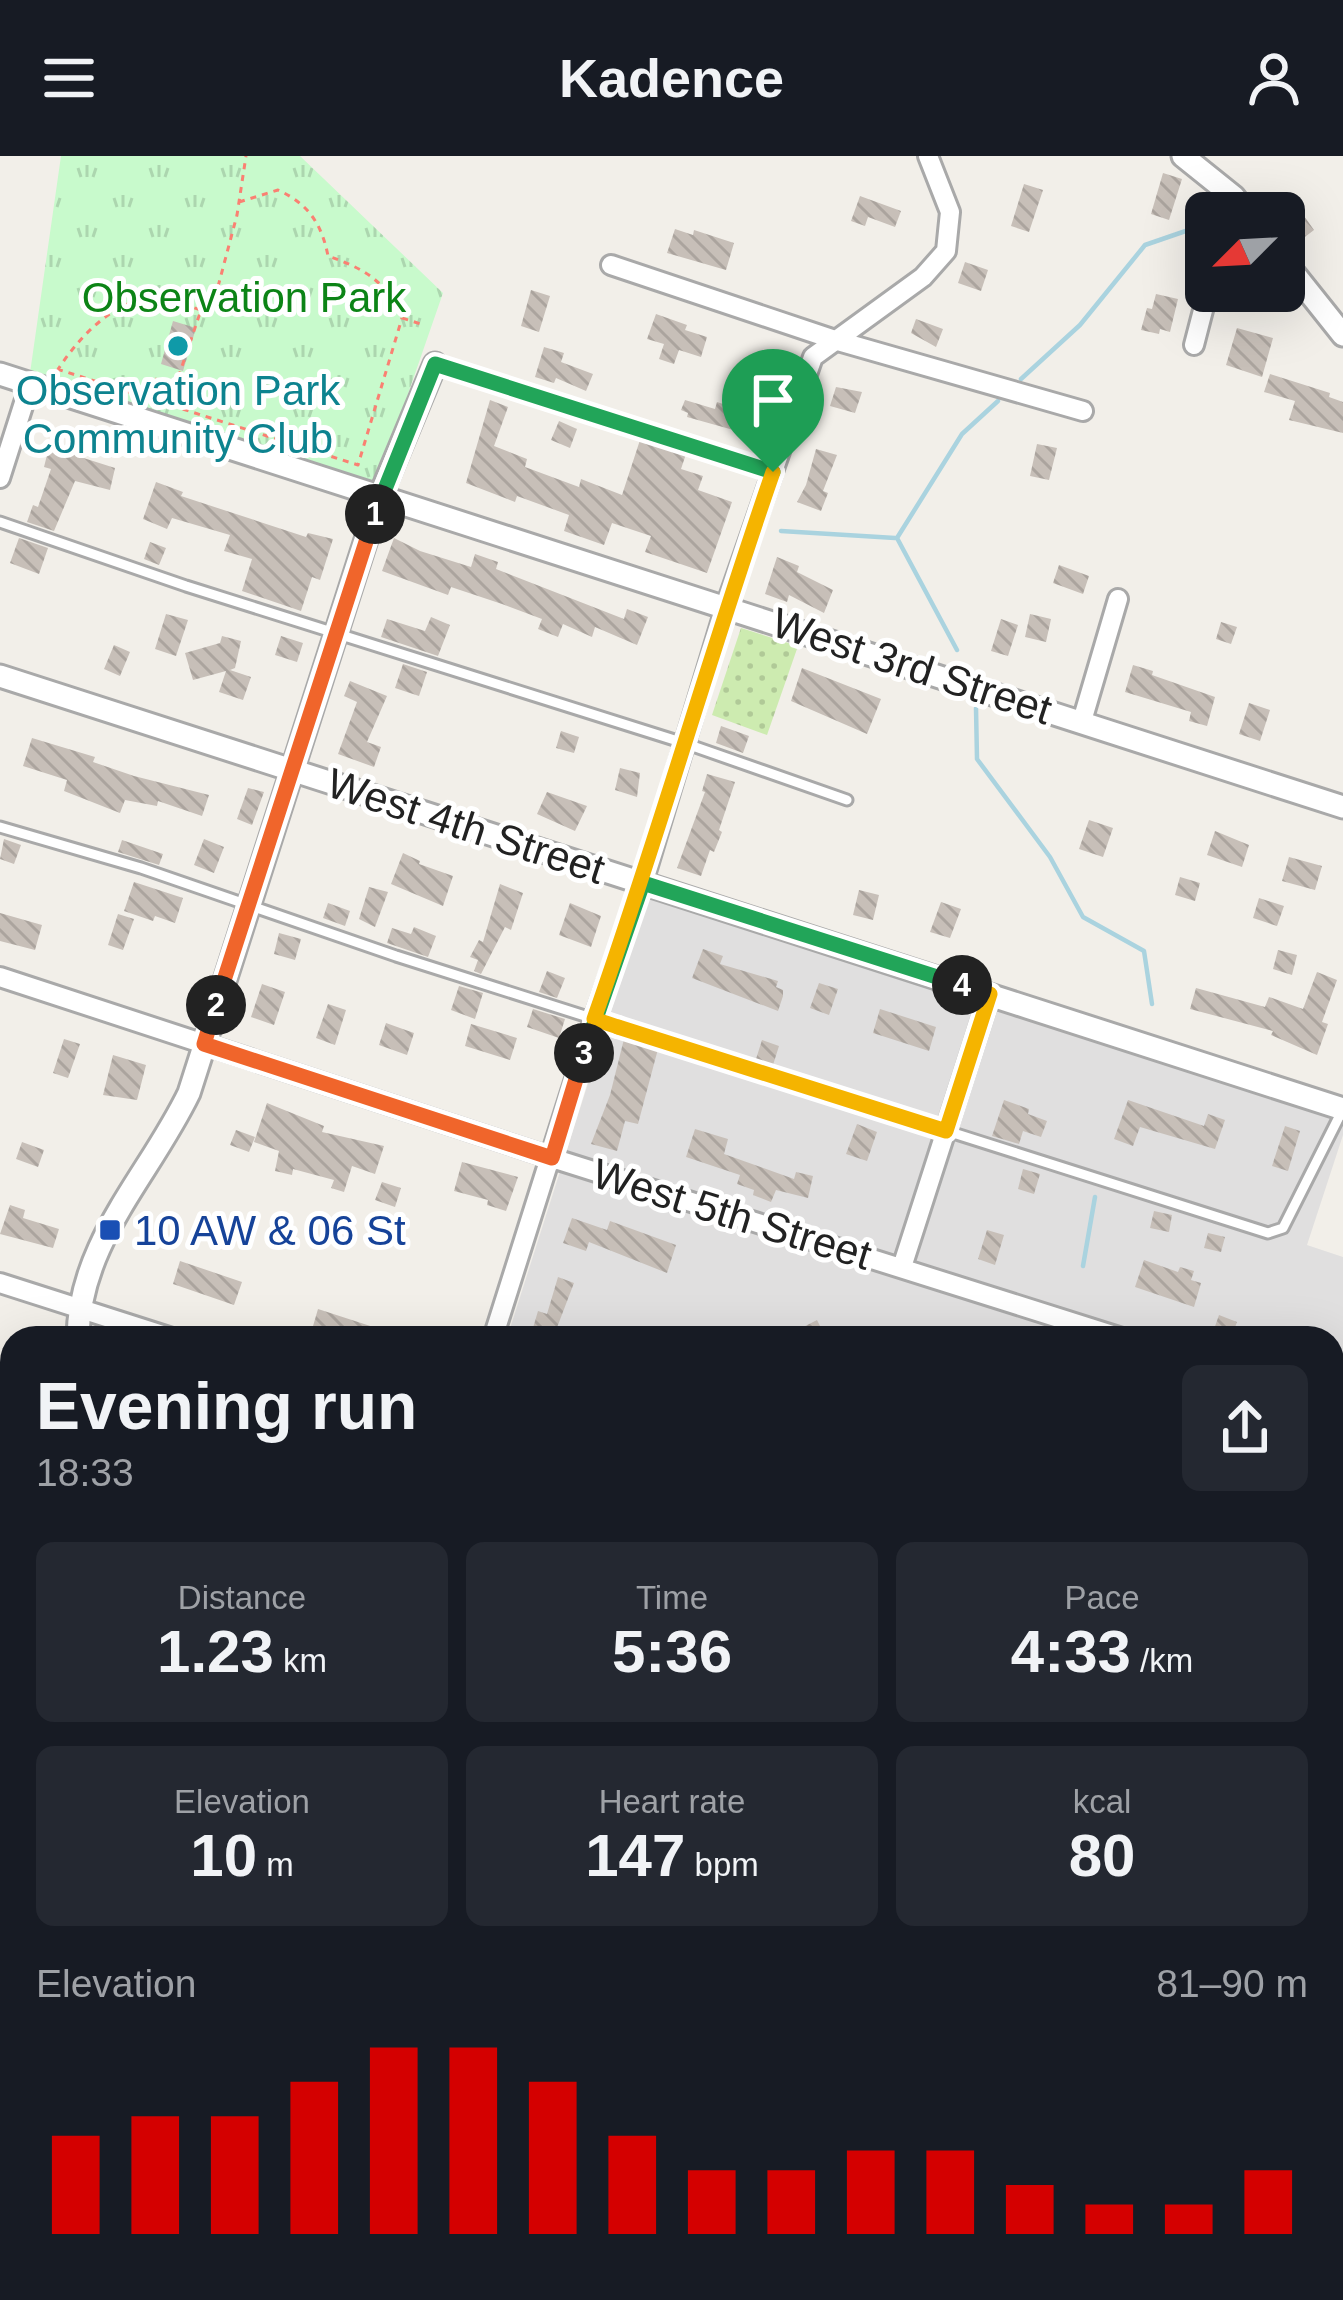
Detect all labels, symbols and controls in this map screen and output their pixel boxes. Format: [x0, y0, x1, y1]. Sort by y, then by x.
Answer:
icon: menu [36, 45, 102, 111]
icon: person [1241, 45, 1307, 111]
text: Kadence [559, 48, 784, 108]
north arrow [1185, 192, 1305, 312]
map controls [1185, 192, 1305, 312]
park label: Observation Park [82, 274, 407, 321]
marker: Observation Park Community Club [165, 333, 191, 359]
pin [722, 349, 824, 472]
place label: Observation Park Community Club [16, 367, 341, 462]
icon: arrive [740, 367, 806, 433]
pin: 1 [345, 484, 405, 544]
text: 1 [366, 495, 384, 532]
street label: West 3rd Street [766, 599, 1058, 733]
street label: West 4th Street [321, 759, 611, 893]
pin: 4 [932, 955, 992, 1015]
text: 4 [953, 966, 971, 1003]
pin: 2 [186, 975, 246, 1035]
text: 2 [207, 986, 225, 1023]
pin: 3 [554, 1023, 614, 1083]
text: 3 [575, 1034, 593, 1071]
street label: West 5th Street [587, 1149, 877, 1279]
place label: 10 AW & 06 St [134, 1207, 406, 1254]
marker: 10 AW & 06 St [97, 1217, 123, 1243]
button: share [1182, 1365, 1308, 1491]
text: Evening run [36, 1369, 417, 1443]
text: 18:33 [36, 1451, 134, 1494]
text: Distance [178, 1579, 306, 1616]
text: Time [636, 1579, 708, 1616]
text: Pace [1064, 1579, 1140, 1616]
text: 1.23 [157, 1618, 274, 1685]
text: 5:36 [612, 1618, 732, 1685]
text: 4:33 [1011, 1618, 1131, 1685]
text: km [274, 1642, 327, 1679]
text: /km [1131, 1642, 1193, 1679]
text: Elevation [174, 1783, 310, 1820]
text: Heart rate [599, 1783, 745, 1820]
text: kcal [1073, 1783, 1131, 1820]
text: 10 [190, 1822, 257, 1889]
text: 147 [585, 1822, 685, 1889]
text: 80 [1069, 1822, 1135, 1889]
text: m [257, 1846, 294, 1883]
text: bpm [685, 1846, 759, 1883]
text: Elevation [36, 1962, 196, 2005]
text: 81–90 m [1156, 1962, 1308, 2005]

